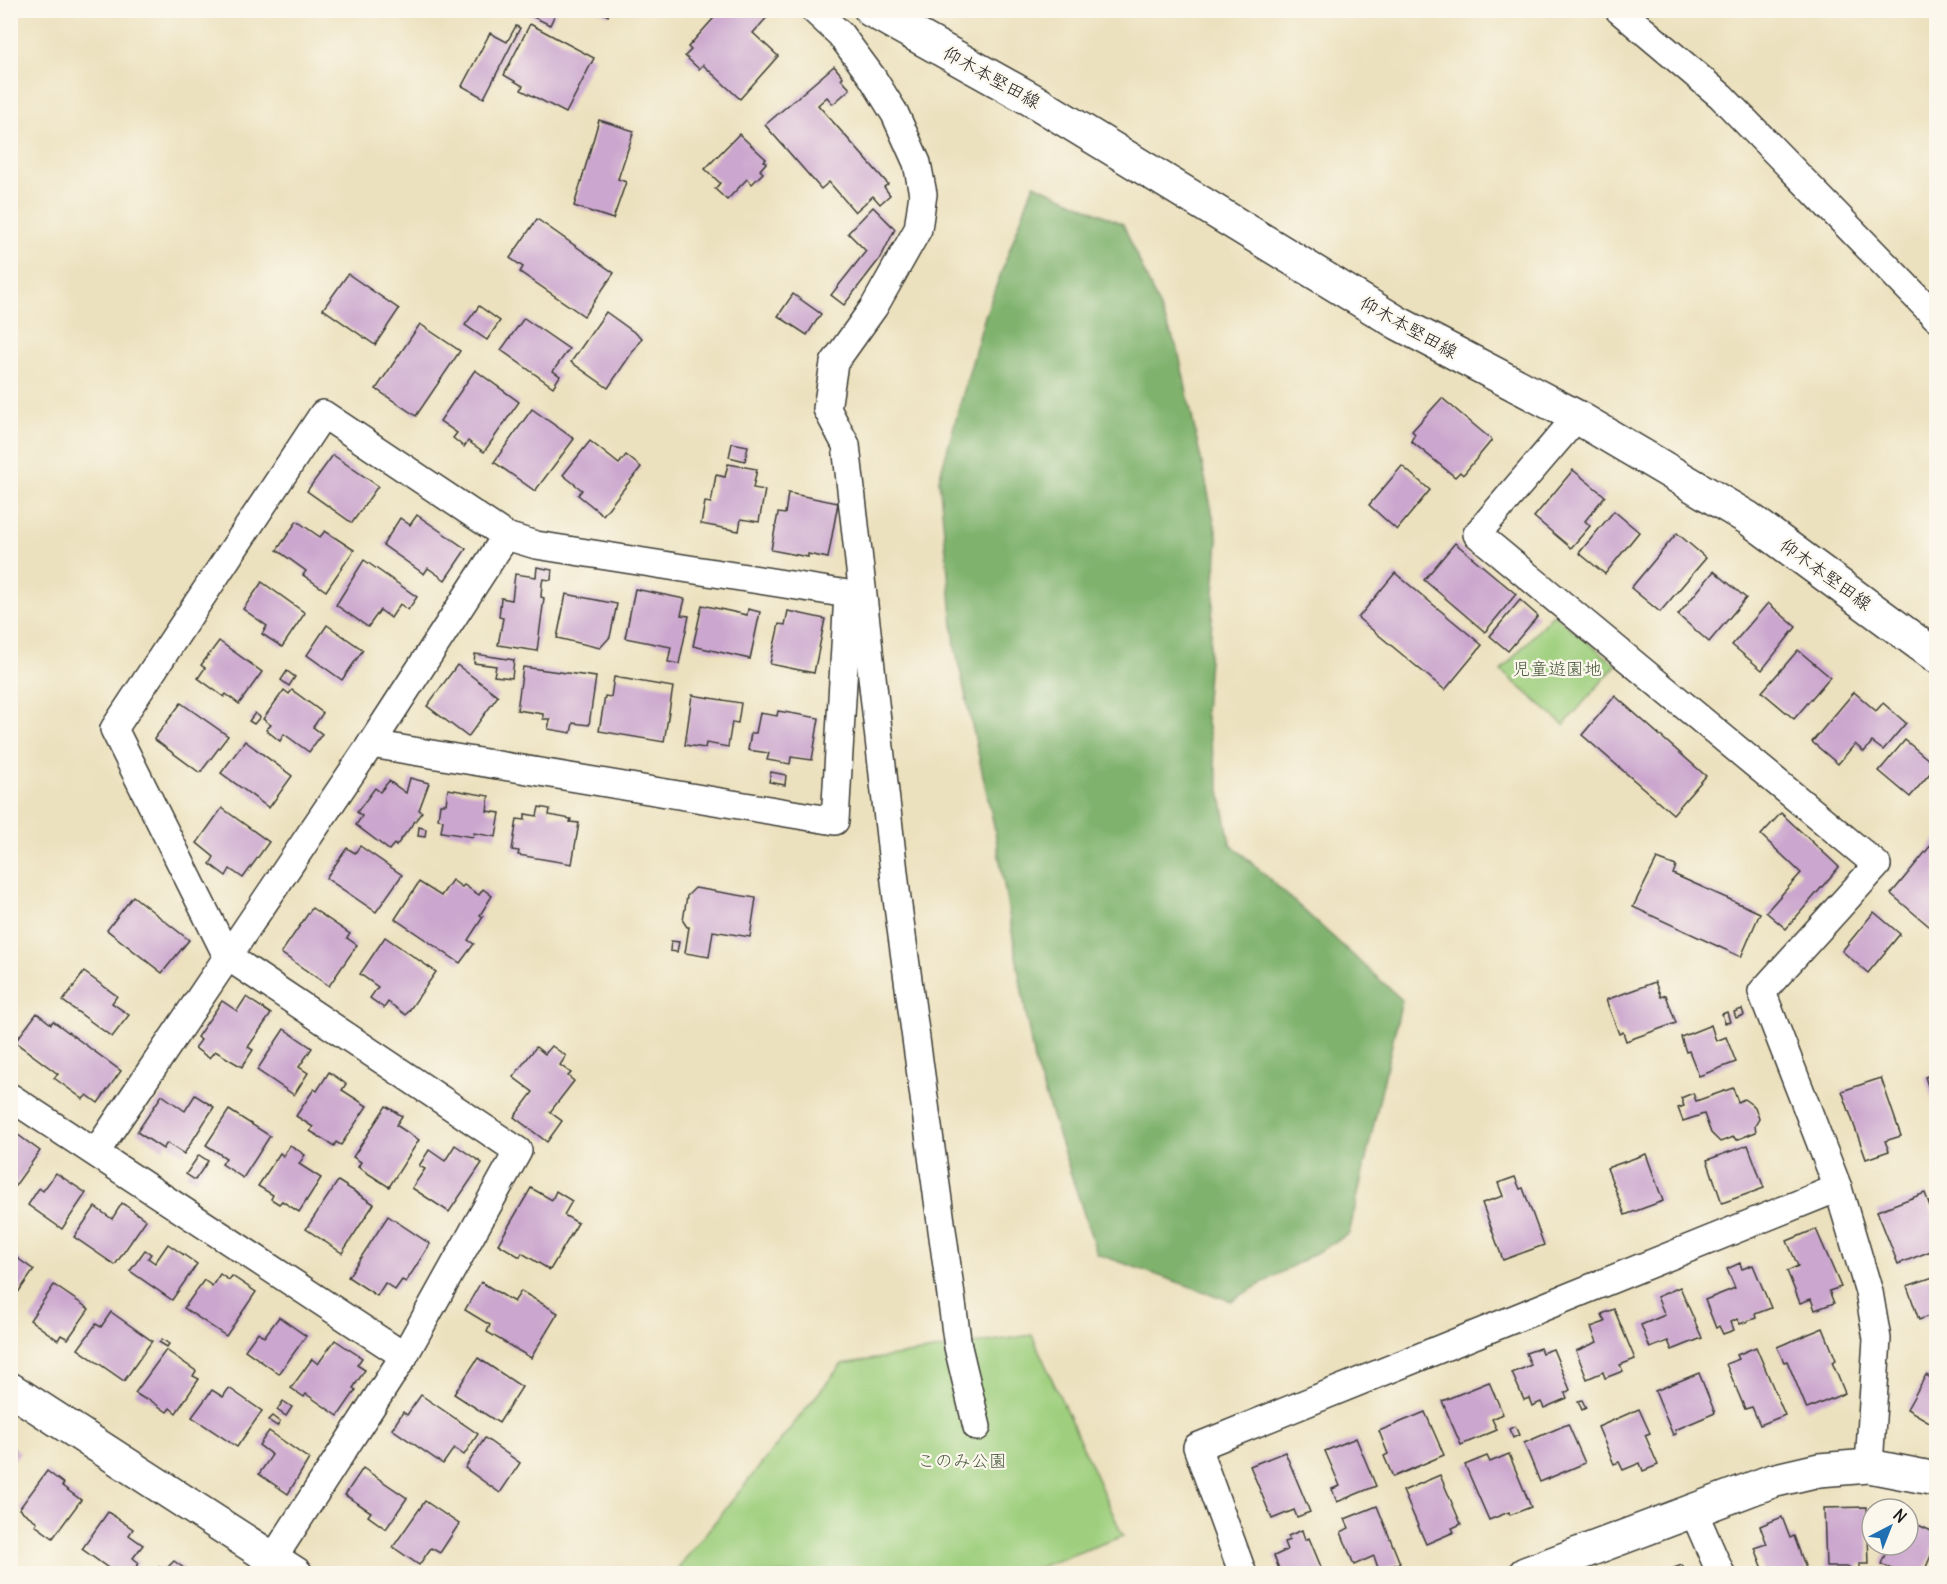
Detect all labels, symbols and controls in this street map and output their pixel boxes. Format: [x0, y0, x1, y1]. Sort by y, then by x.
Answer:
street label: 仰木本堅田線 [939, 41, 1045, 113]
street label: 仰木本堅田線 [1356, 291, 1462, 363]
street label: 仰木本堅田線 [1776, 533, 1876, 615]
park label: 児童遊園地 [1512, 657, 1602, 680]
park label: このみ公園 [917, 1449, 1007, 1472]
north arrow [1860, 1497, 1920, 1557]
text: N [1889, 1505, 1911, 1527]

